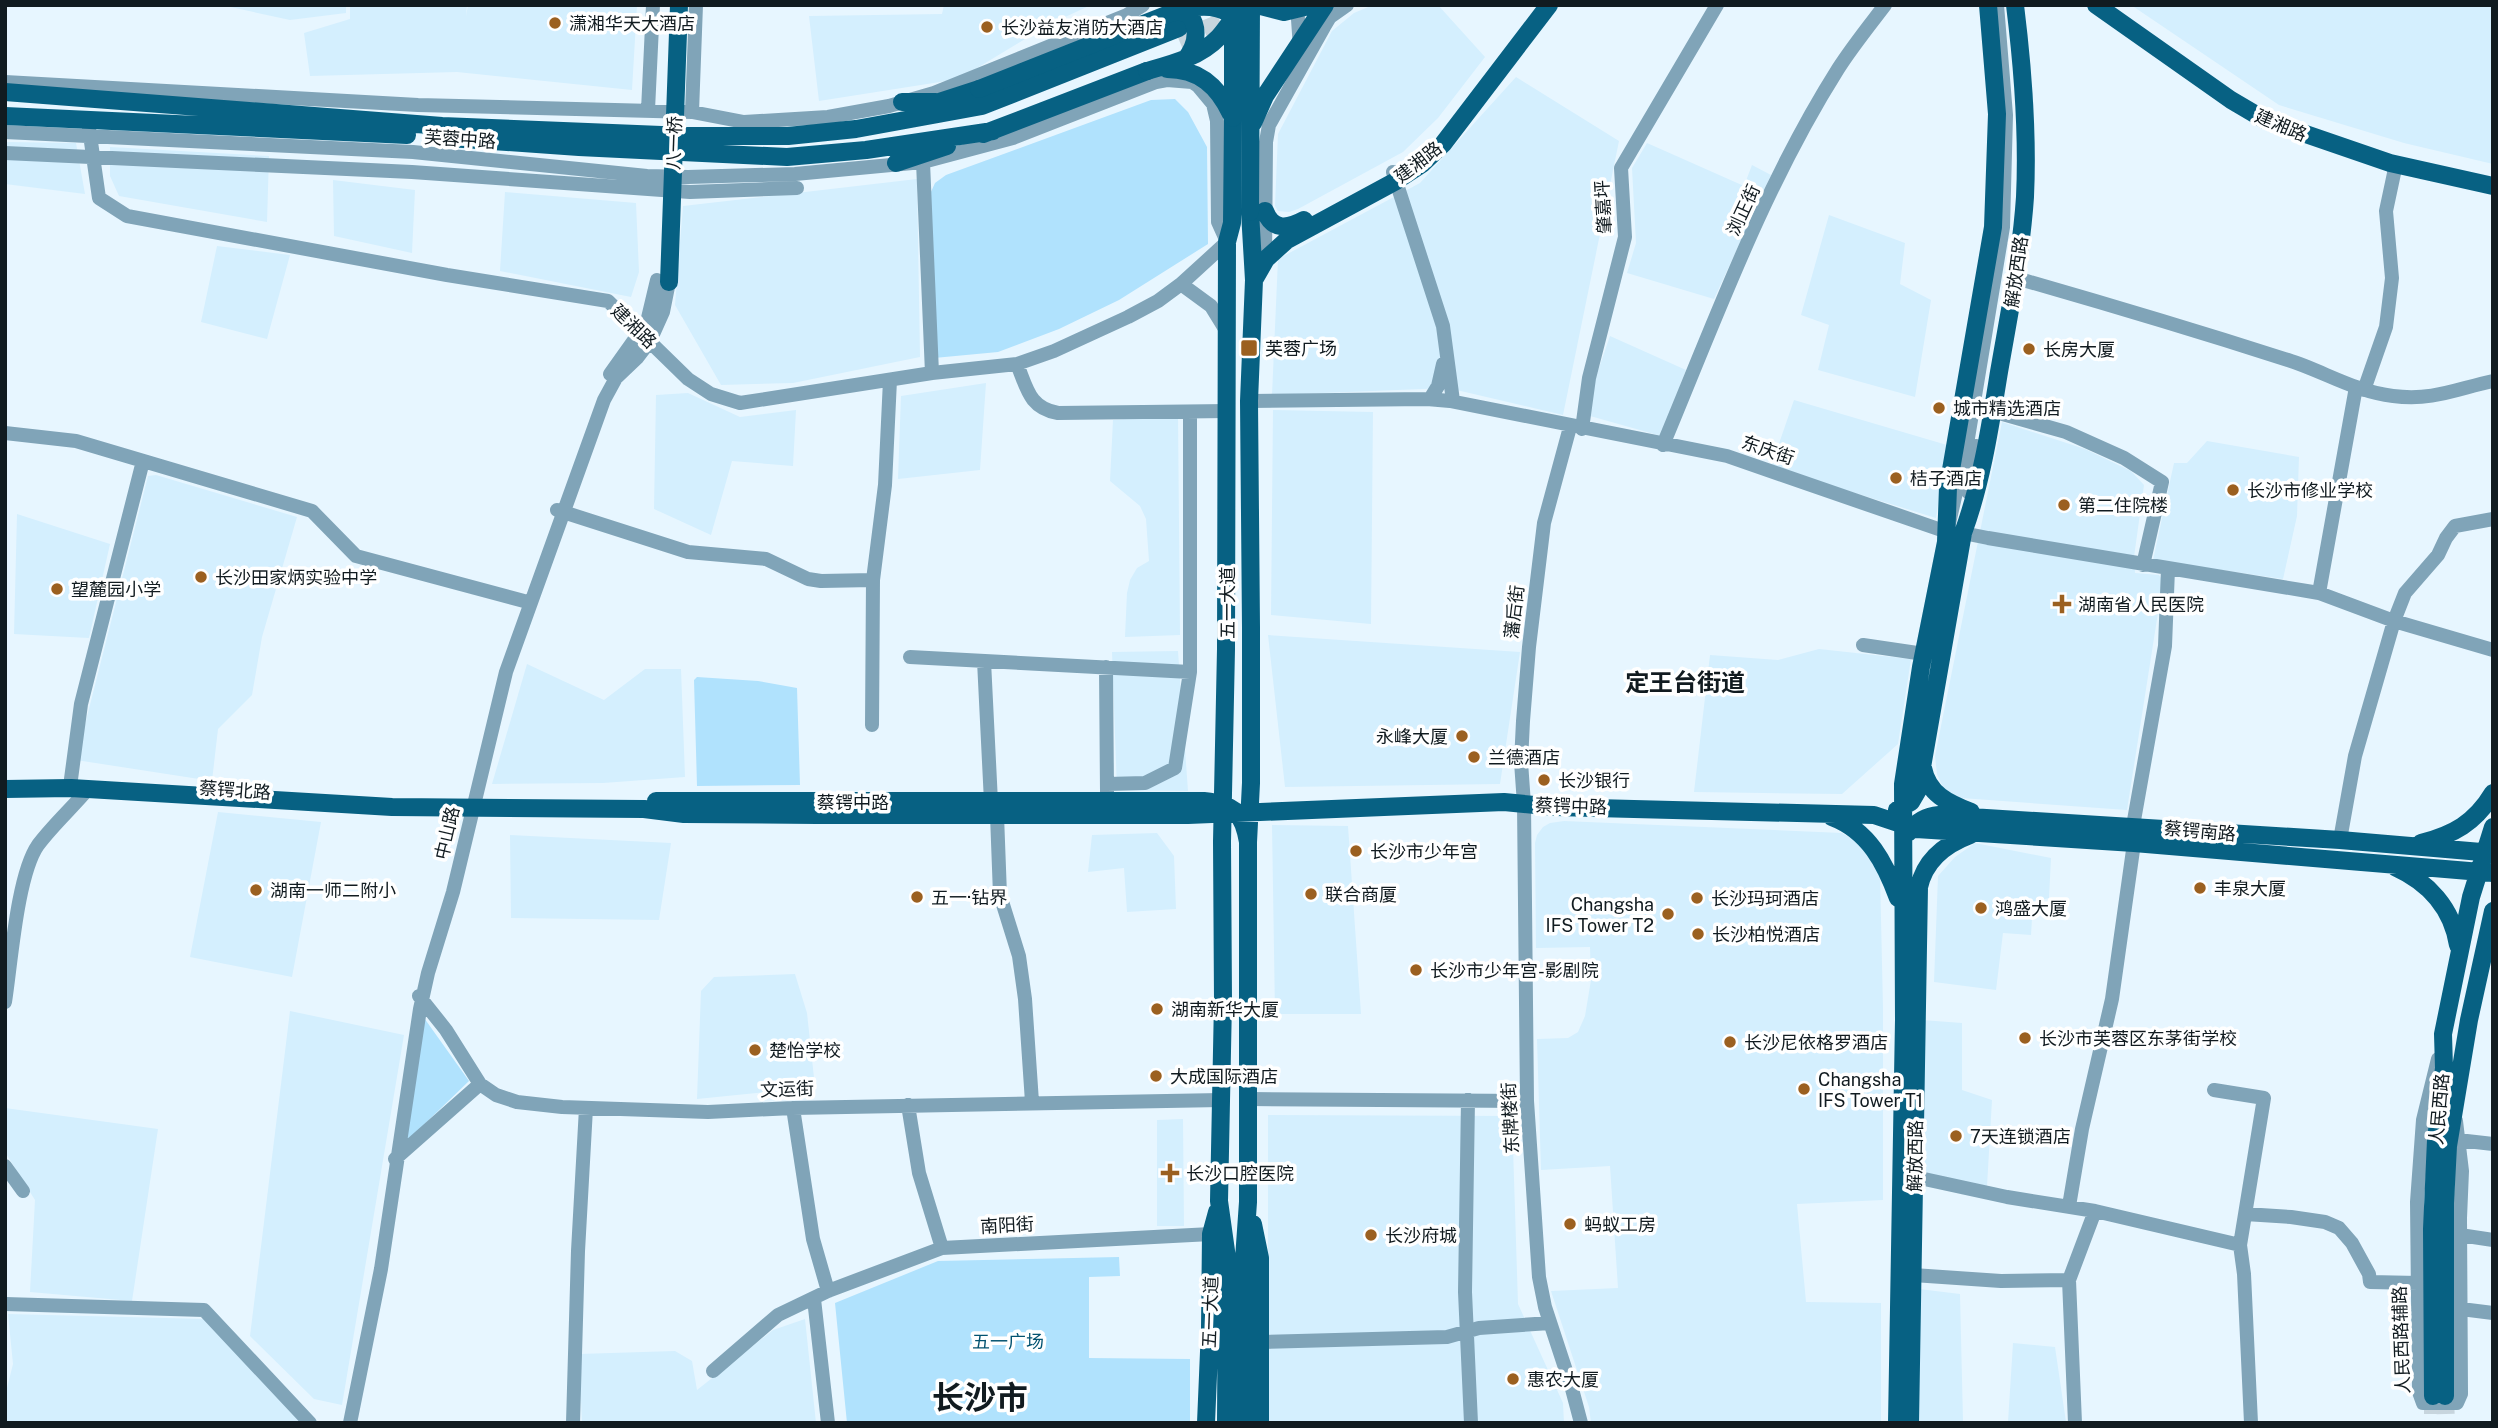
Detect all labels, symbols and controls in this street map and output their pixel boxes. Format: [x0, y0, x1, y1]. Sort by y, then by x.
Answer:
place label: 潇湘华天大酒店 [569, 13, 695, 34]
marker: 潇湘华天大酒店 [547, 15, 563, 31]
place label: 长沙益友消防大酒店 [1001, 17, 1163, 38]
marker: 长沙益友消防大酒店 [979, 19, 995, 35]
street label: 建湘路 [2252, 105, 2310, 145]
street label: 八一桥 [663, 116, 685, 170]
street label: 芙蓉中路 [423, 126, 497, 152]
street label: 建湘路 [1390, 137, 1446, 187]
street label: 肇嘉坪 [1591, 179, 1615, 235]
street label: 浏正街 [1722, 181, 1764, 239]
street label: 解放西路 [2001, 235, 2031, 309]
street label: 建湘路 [607, 300, 661, 352]
marker: 芙蓉广场 [1239, 338, 1259, 358]
place label: 芙蓉广场 [1265, 338, 1337, 359]
place label: 长房大厦 [2043, 339, 2115, 360]
marker: 长房大厦 [2021, 341, 2037, 357]
place label: 城市精选酒店 [1953, 398, 2061, 419]
marker: 城市精选酒店 [1931, 400, 1947, 416]
street label: 东庆街 [1739, 431, 1797, 469]
place label: 桔子酒店 [1910, 468, 1982, 489]
marker: 桔子酒店 [1888, 470, 1904, 486]
place label: 长沙市修业学校 [2247, 480, 2373, 501]
marker: 长沙市修业学校 [2225, 482, 2241, 498]
place label: 第二住院楼 [2078, 495, 2168, 516]
marker: 第二住院楼 [2056, 497, 2072, 513]
place label: 长沙田家炳实验中学 [215, 567, 377, 588]
street label: 五一大道 [1217, 567, 1238, 639]
marker: 长沙田家炳实验中学 [193, 569, 209, 585]
place label: 望麓园小学 [71, 579, 161, 600]
marker: 望麓园小学 [49, 581, 65, 597]
street label: 藩后街 [1500, 584, 1528, 640]
marker: 湖南省人民医院 [2052, 594, 2072, 614]
place label: 湖南省人民医院 [2078, 594, 2204, 615]
district label: 定王台街道 [1625, 668, 1745, 696]
place label: 永峰大厦 [1376, 726, 1448, 747]
marker: 永峰大厦 [1454, 728, 1470, 744]
place label: 兰德酒店 [1488, 747, 1560, 768]
marker: 兰德酒店 [1466, 749, 1482, 765]
place label: 长沙银行 [1558, 770, 1630, 791]
marker: 长沙银行 [1536, 772, 1552, 788]
street label: 蔡锷北路 [198, 777, 272, 803]
street label: 蔡锷中路 [817, 792, 889, 813]
street label: 蔡锷中路 [1535, 794, 1607, 818]
street label: 中山路 [431, 804, 463, 862]
street label: 蔡锷南路 [2163, 817, 2237, 845]
place label: 长沙市少年宫 [1370, 841, 1478, 862]
marker: 长沙市少年宫 [1348, 843, 1364, 859]
place label: 丰泉大厦 [2214, 878, 2286, 899]
place label: 湖南一师二附小 [270, 880, 396, 901]
marker: 丰泉大厦 [2192, 880, 2208, 896]
marker: 湖南一师二附小 [248, 882, 264, 898]
place label: 联合商厦 [1325, 884, 1397, 905]
marker: 联合商厦 [1303, 886, 1319, 902]
place label: 五一·钻界 [931, 887, 1007, 908]
place label: 长沙玛珂酒店 [1711, 888, 1819, 909]
marker: 五一·钻界 [909, 889, 925, 905]
marker: 长沙玛珂酒店 [1689, 890, 1705, 906]
place label: Changsha IFS Tower T2 [1546, 894, 1654, 936]
place label: 鸿盛大厦 [1995, 898, 2067, 919]
marker: 鸿盛大厦 [1973, 900, 1989, 916]
marker: Changsha IFS Tower T2 [1660, 906, 1676, 922]
place label: 长沙柏悦酒店 [1712, 924, 1820, 945]
marker: 长沙柏悦酒店 [1690, 926, 1706, 942]
place label: 长沙市少年宫-影剧院 [1430, 960, 1599, 981]
marker: 长沙市少年宫-影剧院 [1408, 962, 1424, 978]
place label: 湖南新华大厦 [1171, 999, 1279, 1020]
marker: 湖南新华大厦 [1149, 1001, 1165, 1017]
place label: 长沙市芙蓉区东茅街学校 [2039, 1028, 2237, 1049]
marker: 长沙市芙蓉区东茅街学校 [2017, 1030, 2033, 1046]
place label: 长沙尼依格罗酒店 [1744, 1032, 1888, 1053]
marker: 长沙尼依格罗酒店 [1722, 1034, 1738, 1050]
place label: 楚怡学校 [769, 1040, 841, 1061]
marker: 楚怡学校 [747, 1042, 763, 1058]
place label: 大成国际酒店 [1170, 1066, 1278, 1087]
marker: 大成国际酒店 [1148, 1068, 1164, 1084]
place label: Changsha IFS Tower T1 [1818, 1069, 1923, 1111]
street label: 人民西路 [2425, 1072, 2453, 1146]
street label: 文运街 [760, 1078, 814, 1100]
street label: 东牌楼街 [1498, 1081, 1522, 1155]
marker: Changsha IFS Tower T1 [1796, 1081, 1812, 1097]
street label: 解放西路 [1904, 1120, 1926, 1192]
place label: 7天连锁酒店 [1970, 1126, 2071, 1147]
marker: 7天连锁酒店 [1948, 1128, 1964, 1144]
marker: 长沙口腔医院 [1160, 1163, 1180, 1183]
place label: 长沙口腔医院 [1186, 1163, 1294, 1184]
street label: 南阳街 [979, 1213, 1035, 1237]
place label: 蚂蚁工房 [1584, 1214, 1656, 1235]
marker: 蚂蚁工房 [1562, 1216, 1578, 1232]
place label: 长沙府城 [1385, 1225, 1457, 1246]
marker: 长沙府城 [1363, 1227, 1379, 1243]
street label: 五一大道 [1198, 1276, 1222, 1348]
street label: 人民西路辅路 [2389, 1286, 2413, 1394]
park label: 五一广场 [972, 1331, 1044, 1352]
place label: 惠农大厦 [1527, 1369, 1599, 1390]
marker: 惠农大厦 [1505, 1371, 1521, 1387]
district label: 长沙市 [932, 1379, 1028, 1416]

